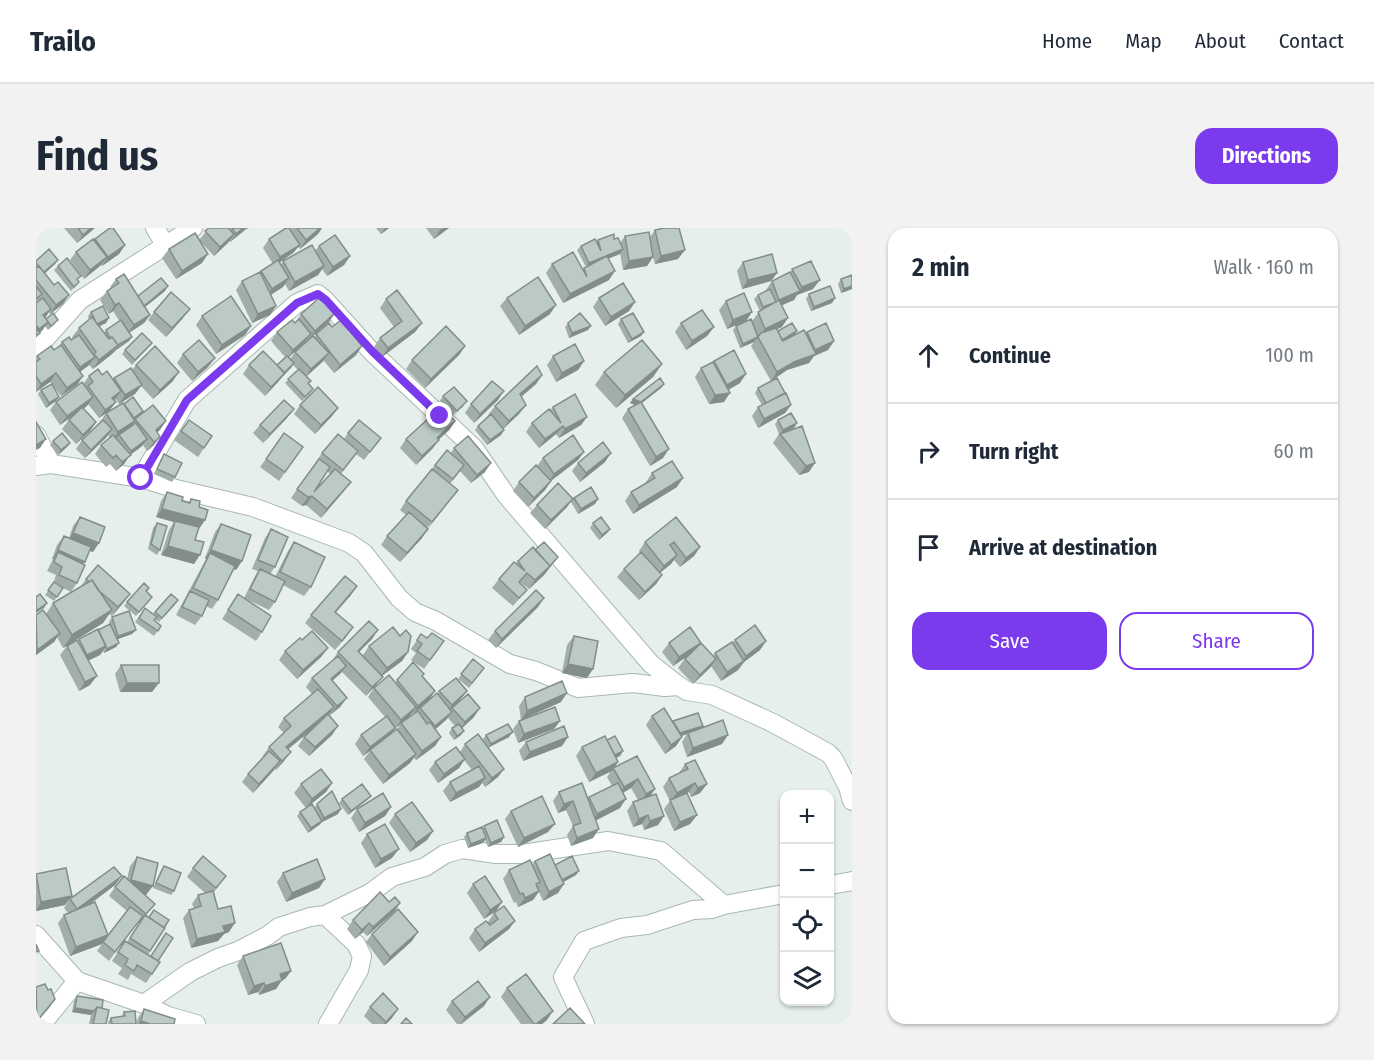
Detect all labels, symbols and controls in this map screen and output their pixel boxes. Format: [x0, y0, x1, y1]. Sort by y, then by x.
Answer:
text: Trailo [30, 25, 96, 58]
text: Home [1042, 28, 1092, 54]
text: Map [1125, 28, 1162, 54]
text: About [1195, 28, 1246, 54]
text: Contact [1279, 28, 1344, 54]
button: Directions [1195, 128, 1338, 184]
text: Find us [36, 131, 158, 181]
text: 2 min [912, 252, 970, 283]
text: Walk · 160 m [1214, 255, 1314, 279]
icon: ahead [912, 339, 945, 372]
text: Continue [969, 342, 1051, 369]
text: 100 m [1265, 343, 1314, 367]
route end [426, 402, 452, 428]
icon: right [912, 435, 945, 468]
text: Turn right [969, 438, 1058, 465]
text: 60 m [1274, 439, 1314, 463]
route start [127, 464, 153, 490]
icon: arrive [912, 531, 945, 564]
text: Arrive at destination [969, 534, 1157, 561]
button: Save [912, 612, 1107, 670]
button: Share [1119, 612, 1314, 670]
map controls [780, 790, 834, 1006]
button: + [780, 790, 834, 844]
button: − [780, 844, 834, 898]
button: locate [780, 898, 834, 952]
button: layers [780, 952, 834, 1006]

